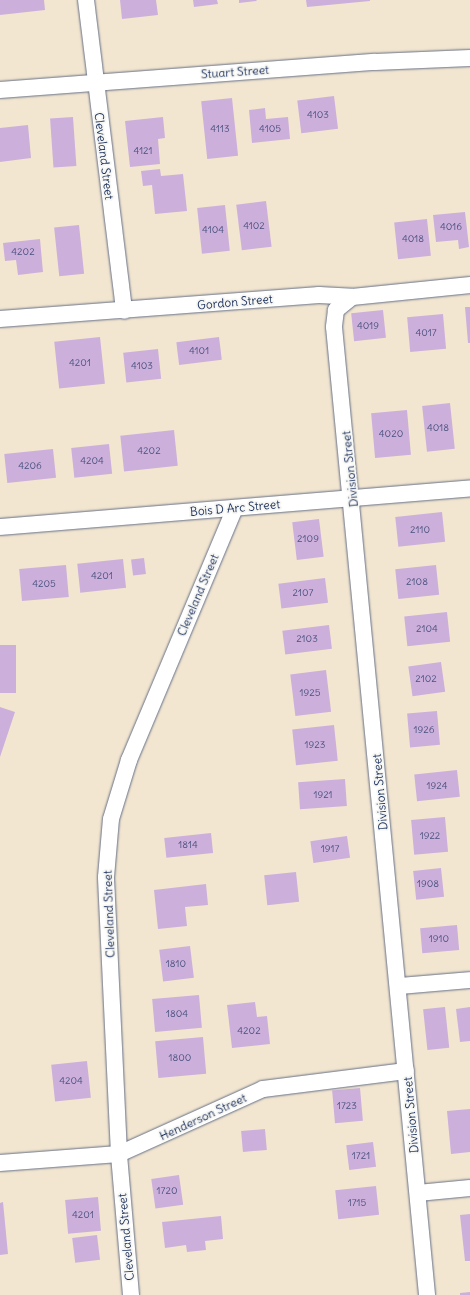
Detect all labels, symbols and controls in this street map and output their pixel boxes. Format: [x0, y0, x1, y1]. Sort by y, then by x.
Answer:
street label: Stuart Street [201, 62, 269, 82]
house number: 4103 [307, 109, 329, 121]
street label: Cleveland Street [92, 112, 116, 200]
house number: 4113 [210, 123, 230, 135]
house number: 4105 [259, 123, 281, 135]
house number: 4121 [133, 145, 153, 157]
house number: 4102 [243, 220, 265, 232]
house number: 4016 [440, 221, 462, 233]
house number: 4104 [202, 224, 224, 236]
house number: 4018 [402, 233, 424, 245]
house number: 4202 [11, 246, 35, 258]
street label: Gordon Street [197, 292, 273, 312]
house number: 4019 [357, 320, 379, 332]
house number: 4017 [415, 327, 437, 339]
house number: 4101 [189, 345, 209, 357]
house number: 4201 [69, 357, 91, 369]
house number: 4103 [131, 360, 153, 372]
house number: 4018 [427, 422, 449, 434]
house number: 4020 [379, 428, 403, 440]
street label: Division Street [339, 430, 361, 508]
house number: 4202 [137, 445, 161, 457]
house number: 4204 [80, 455, 104, 467]
house number: 4206 [18, 460, 42, 472]
street label: Bois D Arc Street [189, 497, 281, 519]
house number: 2110 [410, 524, 430, 536]
house number: 2109 [297, 533, 319, 545]
street label: Cleveland Street [174, 552, 222, 638]
house number: 4201 [91, 570, 113, 582]
house number: 2108 [406, 576, 428, 588]
house number: 4205 [32, 578, 56, 590]
house number: 2107 [293, 587, 313, 599]
house number: 2104 [416, 623, 438, 635]
house number: 2103 [296, 633, 318, 645]
house number: 2102 [415, 673, 437, 685]
house number: 1925 [300, 687, 320, 699]
house number: 1926 [414, 724, 434, 736]
house number: 1923 [305, 739, 325, 751]
street label: Division Street [369, 753, 391, 831]
house number: 1924 [427, 780, 447, 792]
house number: 1921 [313, 789, 333, 801]
house number: 1922 [420, 830, 440, 842]
house number: 1814 [178, 839, 198, 851]
house number: 1917 [321, 843, 339, 855]
street label: Cleveland Street [100, 870, 118, 958]
house number: 1908 [417, 878, 439, 890]
house number: 1910 [429, 933, 449, 945]
house number: 1810 [166, 958, 186, 970]
house number: 1804 [166, 1008, 188, 1020]
house number: 4202 [237, 1025, 261, 1037]
house number: 1800 [169, 1052, 191, 1064]
house number: 4204 [59, 1075, 83, 1087]
street label: Division Street [400, 1076, 422, 1154]
street label: Henderson Street [157, 1091, 249, 1143]
house number: 1723 [337, 1100, 357, 1112]
house number: 1721 [352, 1150, 370, 1162]
house number: 1720 [157, 1185, 177, 1197]
street label: Cleveland Street [115, 1193, 137, 1281]
house number: 1715 [348, 1197, 366, 1209]
house number: 4201 [72, 1209, 94, 1221]

